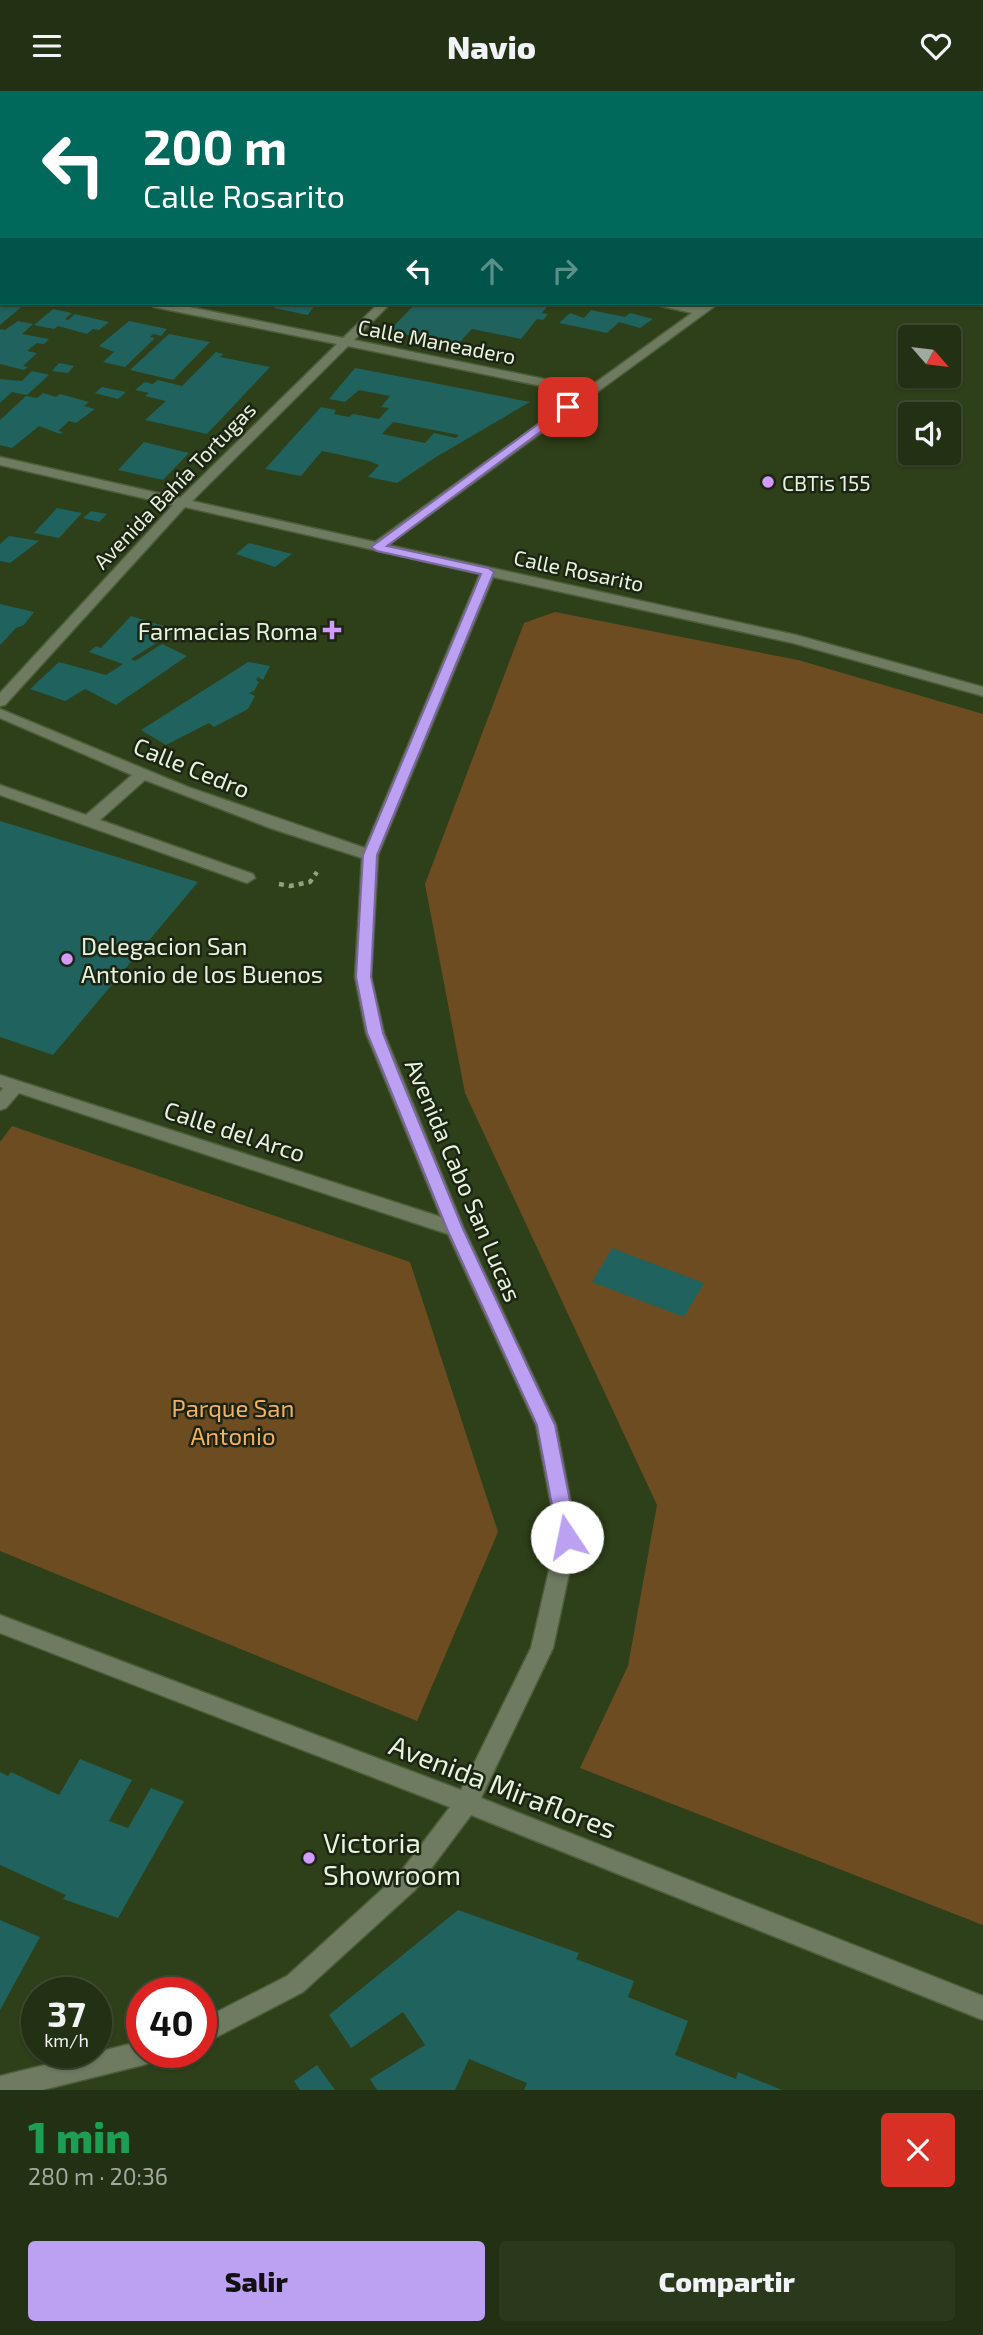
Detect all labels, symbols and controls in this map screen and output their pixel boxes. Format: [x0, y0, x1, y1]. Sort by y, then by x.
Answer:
icon: menu [28, 27, 66, 65]
text: Navio [447, 27, 536, 65]
icon: heart [917, 27, 955, 65]
text: 200 m [143, 116, 287, 175]
icon: left [28, 119, 119, 210]
text: Calle Rosarito [143, 176, 345, 214]
icon: left [400, 252, 438, 290]
icon: ahead [473, 252, 511, 290]
icon: right [546, 252, 584, 290]
street label: Calle Maneadero [356, 313, 518, 369]
north arrow [898, 325, 961, 389]
map controls [898, 325, 961, 465]
pin [538, 377, 598, 437]
icon: arrive [549, 388, 587, 426]
street label: Avenida Bahía Tortugas [88, 396, 260, 574]
button: sound [898, 402, 961, 465]
place label: CBTis 155 [782, 470, 870, 495]
marker: CBTis 155 [760, 474, 776, 490]
street label: Calle Rosarito [512, 544, 646, 596]
place label: Farmacias Roma [138, 616, 318, 645]
marker: Farmacias Roma [324, 622, 340, 638]
street label: Calle Cedro [130, 731, 254, 803]
place label: Delegacion San Antonio de los Buenos [81, 931, 323, 988]
marker: Delegacion San Antonio de los Buenos [59, 951, 75, 967]
street label: Avenida Cabo San Lucas [400, 1054, 528, 1306]
street label: Calle del Arco [161, 1095, 309, 1167]
park label: Parque San Antonio [172, 1393, 294, 1450]
position arrow [530, 1500, 604, 1574]
street label: Avenida Miraflores [385, 1727, 621, 1845]
place label: Victoria Showroom [323, 1825, 461, 1891]
marker: Victoria Showroom [301, 1850, 317, 1866]
speed limit sign: 40 [126, 1977, 217, 2068]
text: 37 [47, 1992, 86, 2034]
text: km/h [44, 2029, 89, 2051]
text: 1 min [28, 2111, 131, 2161]
button: close [881, 2113, 955, 2187]
text: 280 m · 20:36 [28, 2162, 168, 2190]
button: Salir [28, 2241, 485, 2321]
button: Compartir [499, 2241, 955, 2321]

